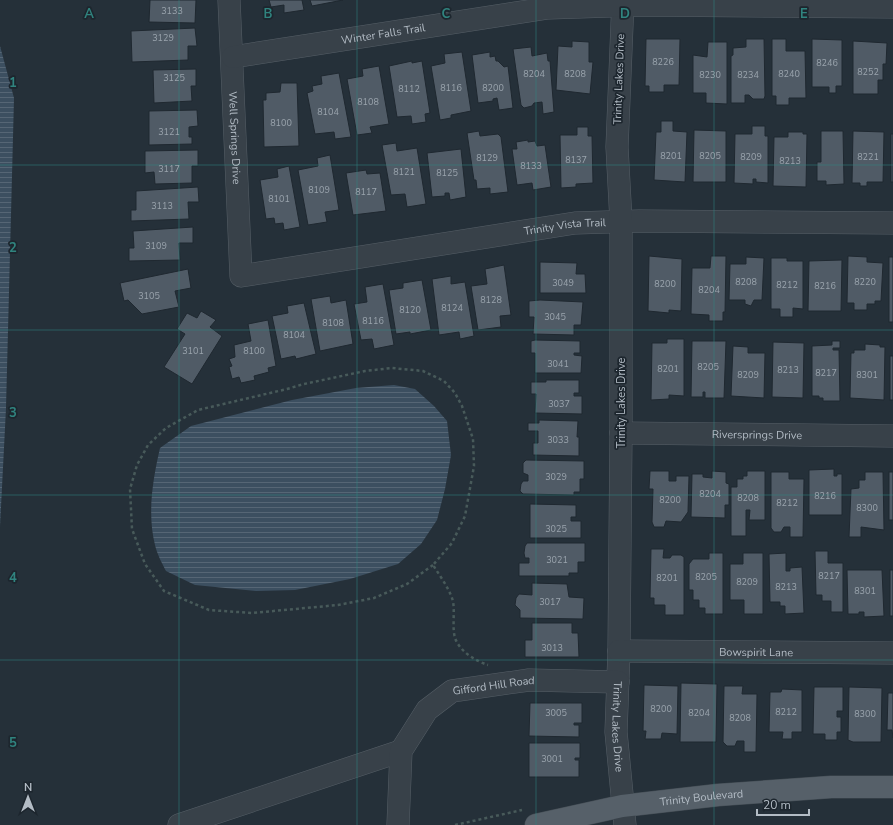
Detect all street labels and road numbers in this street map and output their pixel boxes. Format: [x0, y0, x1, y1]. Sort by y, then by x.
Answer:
street label: Winter Falls Trail [340, 20, 427, 48]
street label: Trinity Lakes Drive [610, 33, 628, 125]
street label: Well Springs Drive [225, 91, 245, 185]
street label: Trinity Vista Trail [523, 215, 607, 239]
street label: Trinity Lakes Drive [614, 358, 629, 448]
street label: Riversprings Drive [712, 427, 802, 442]
street label: Bowspirit Lane [719, 644, 793, 660]
street label: Gifford Hill Road [452, 672, 535, 698]
street label: Trinity Lakes Drive [608, 681, 627, 773]
street label: Trinity Boulevard [659, 786, 744, 809]

